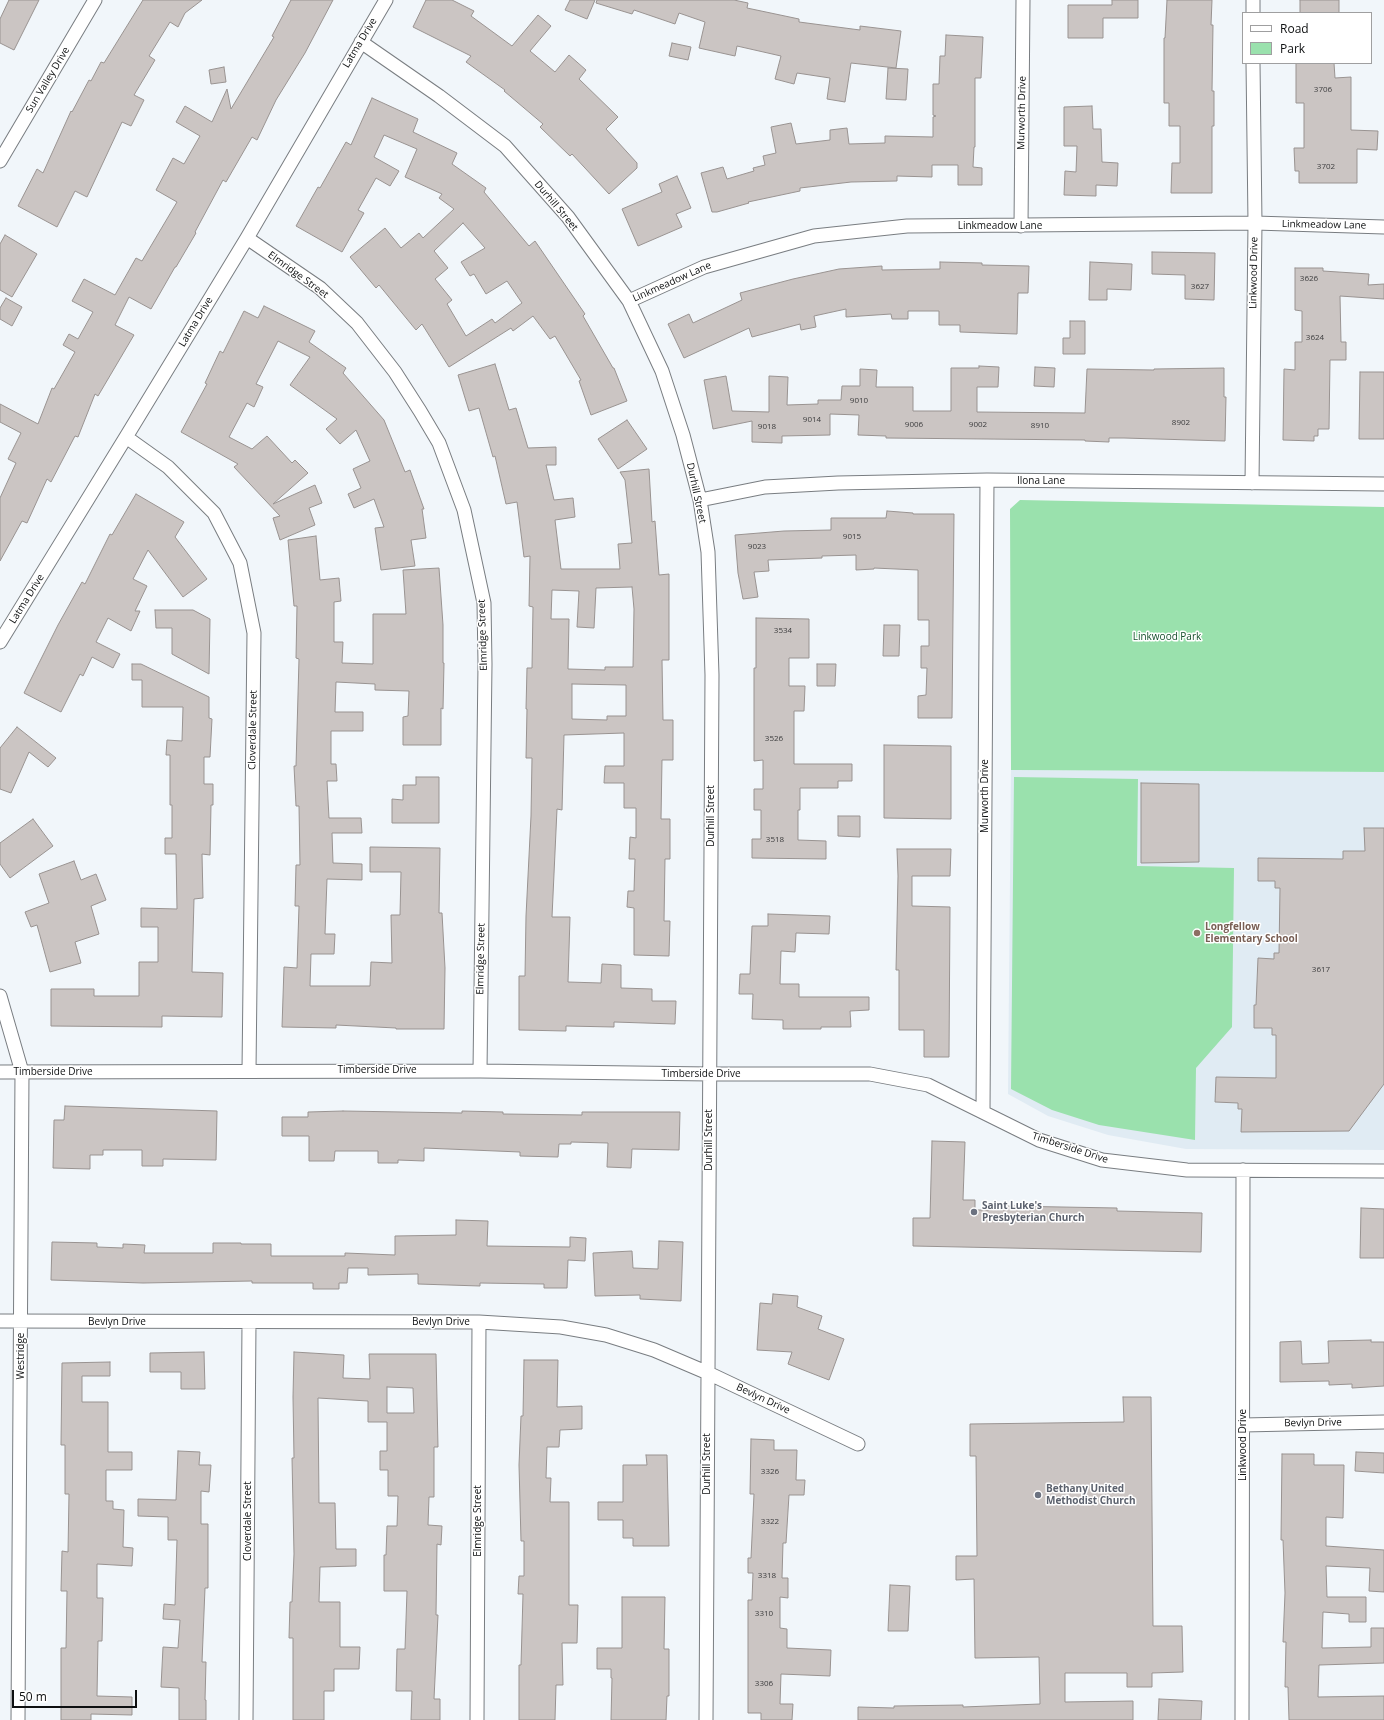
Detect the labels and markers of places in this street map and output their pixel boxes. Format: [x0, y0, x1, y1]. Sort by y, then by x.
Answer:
place label: Longfellow Elementary School [1205, 921, 1298, 944]
marker: Longfellow Elementary School [1192, 928, 1202, 938]
place label: Saint Luke's Presbyterian Church [982, 1200, 1085, 1224]
marker: Saint Luke's Presbyterian Church [969, 1207, 979, 1217]
place label: Bethany United Methodist Church [1046, 1483, 1136, 1506]
marker: Bethany United Methodist Church [1033, 1490, 1043, 1500]

